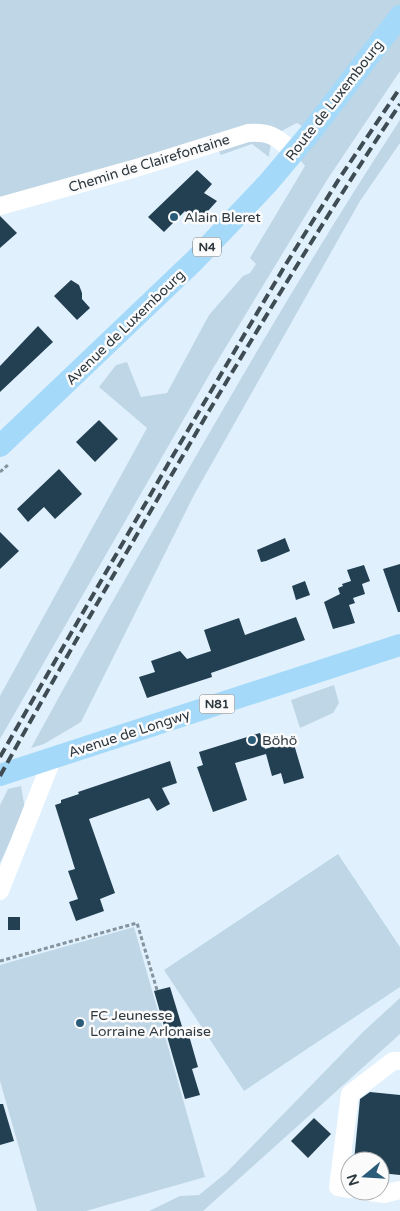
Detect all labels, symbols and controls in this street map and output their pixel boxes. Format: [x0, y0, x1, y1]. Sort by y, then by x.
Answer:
street label: Route de Luxembourg [282, 37, 387, 164]
street label: Chemin de Clairefontaine [66, 131, 232, 196]
place label: Alain Bleret [184, 209, 261, 226]
marker: Alain Bleret [168, 211, 180, 223]
road number: N4 [193, 238, 221, 256]
street label: Avenue de Luxembourg [62, 266, 188, 389]
road number: N81 [200, 694, 234, 714]
street label: Avenue de Longwy [66, 706, 192, 761]
place label: Böhö [262, 732, 297, 749]
marker: Böhö [246, 734, 258, 746]
place label: FC Jeunesse Lorraine Arlonaise [90, 1007, 211, 1040]
marker: FC Jeunesse Lorraine Arlonaise [74, 1017, 86, 1029]
north arrow [340, 1151, 390, 1201]
text: N [343, 1172, 363, 1188]

